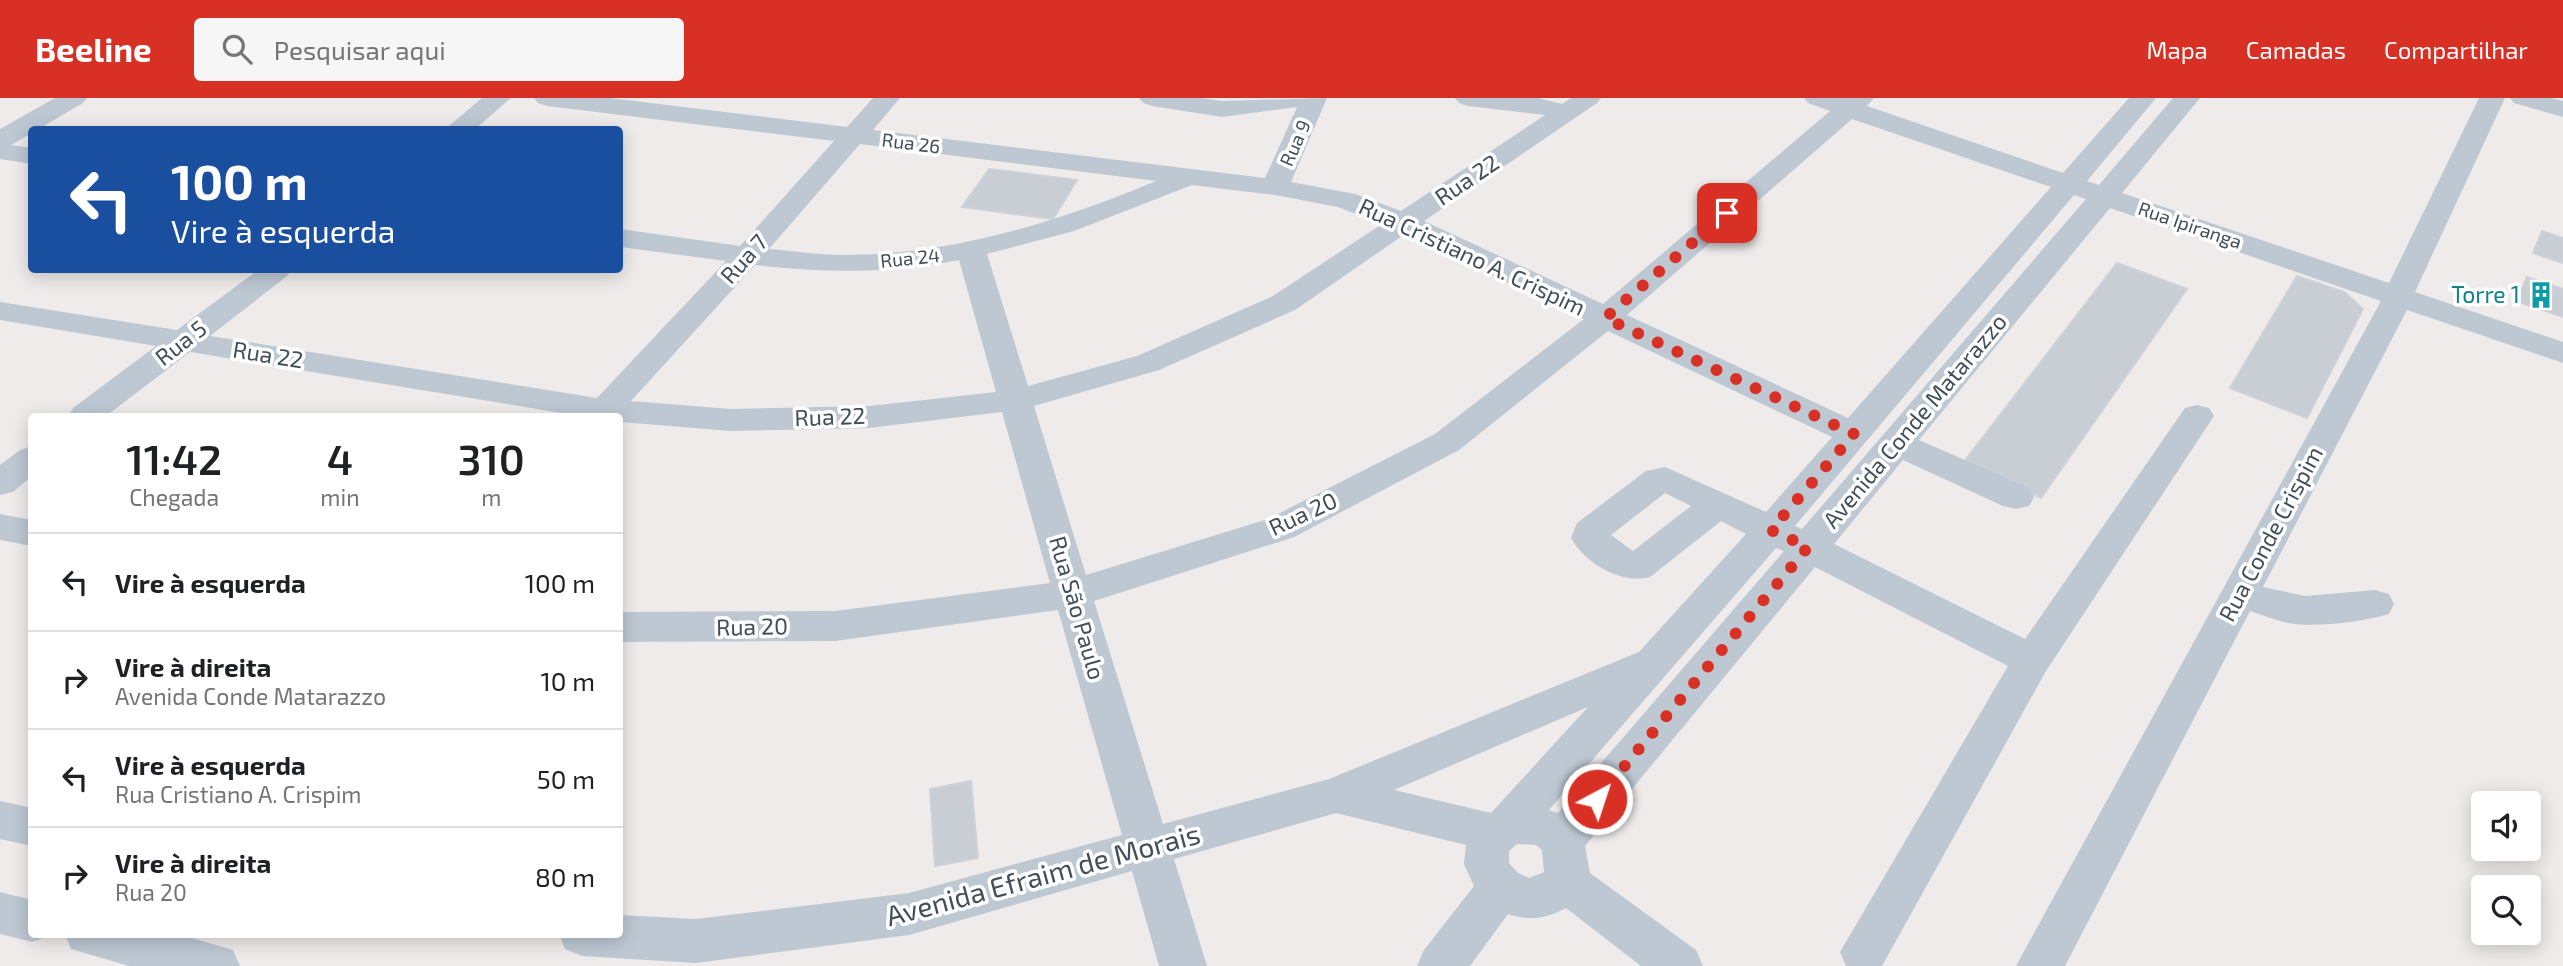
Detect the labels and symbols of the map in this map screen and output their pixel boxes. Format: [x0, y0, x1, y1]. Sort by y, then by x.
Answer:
street label: Rua 9 [1274, 116, 1315, 169]
street label: Rua 26 [880, 128, 942, 158]
street label: Rua 22 [1429, 148, 1504, 211]
pin [1697, 183, 1757, 243]
street label: Rua Cristiano A. Crispim [1355, 191, 1590, 321]
street label: Rua Ipiranga [2135, 196, 2245, 253]
street label: Rua 7 [714, 228, 773, 289]
street label: Rua 24 [879, 243, 941, 272]
place label: Torre 1 [2451, 280, 2520, 308]
building icon: Torre 1 [2526, 280, 2556, 310]
street label: Avenida Conde Matarazzo [1816, 308, 2012, 533]
street label: Rua 5 [149, 314, 212, 371]
street label: Rua 22 [231, 335, 305, 373]
street label: Rua 22 [794, 401, 866, 431]
street label: Rua Conde Crispim [2212, 441, 2328, 626]
street label: Rua 20 [1264, 485, 1341, 541]
street label: Rua São Paulo [1044, 533, 1112, 683]
street label: Rua 20 [716, 611, 788, 641]
position arrow [1560, 762, 1634, 836]
street label: Avenida Efraim de Morais [882, 816, 1203, 932]

